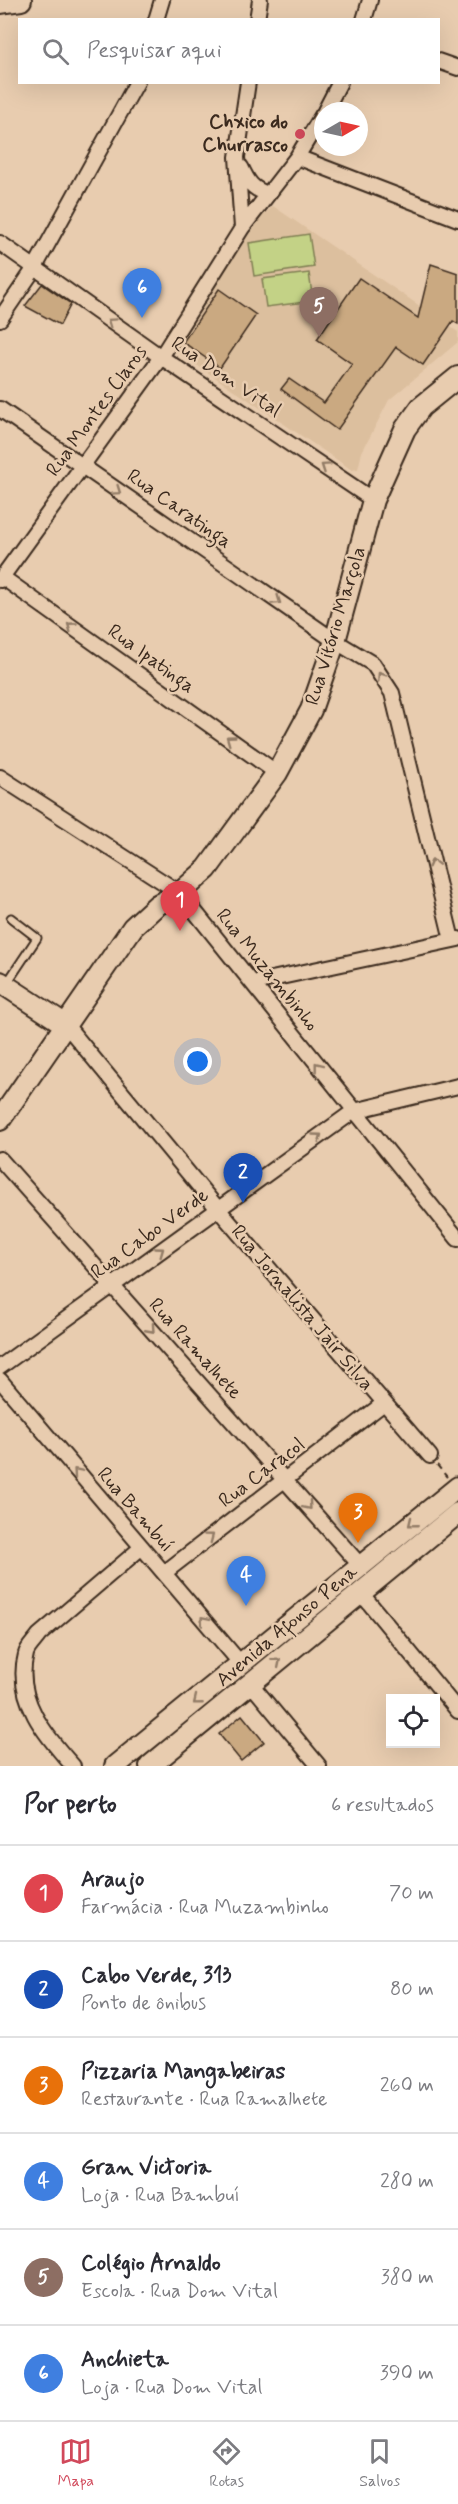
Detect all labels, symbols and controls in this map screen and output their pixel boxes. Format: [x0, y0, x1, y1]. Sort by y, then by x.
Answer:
search box [18, 18, 440, 84]
icon: search [39, 35, 72, 68]
text: Pesquisar aqui [87, 37, 222, 65]
north arrow [314, 102, 368, 156]
place label: Chxico do Churrasco [202, 109, 288, 159]
marker: Chxico do Churrasco [293, 127, 307, 141]
pin: 6 [122, 268, 162, 318]
pin: 5 [300, 288, 338, 337]
one-way arrow [107, 318, 118, 329]
street label: Rua Dom Vital [166, 330, 287, 424]
street label: Rua Montes Claros [40, 340, 154, 482]
street label: Rua Caratinga [120, 463, 237, 557]
one-way arrow [320, 463, 331, 474]
one-way arrow [111, 483, 121, 495]
street label: Rua Vitório Marçola [299, 543, 373, 709]
one-way arrow [271, 594, 282, 605]
street label: Rua Ipatinga [101, 618, 200, 702]
one-way arrow [67, 622, 78, 633]
one-way arrow [377, 672, 388, 683]
one-way arrow [225, 735, 236, 746]
one-way arrow [428, 858, 441, 868]
pin: 1 [160, 882, 200, 931]
street label: Rua Muzambinho [209, 903, 325, 1037]
your location [183, 1047, 212, 1076]
one-way arrow [315, 1061, 326, 1072]
one-way arrow [312, 1134, 323, 1145]
pin: 2 [224, 1154, 262, 1203]
street label: Rua Cabo Verde [86, 1182, 214, 1286]
street label: Rua Jornalista Jair Silva [224, 1219, 380, 1397]
one-way arrow [153, 1247, 164, 1258]
street label: Rua Ramalhete [142, 1292, 248, 1406]
one-way arrow [144, 1322, 155, 1333]
street label: Rua Caracol [213, 1432, 311, 1514]
street label: Rua Bambuí [90, 1462, 180, 1558]
one-way arrow [73, 1468, 84, 1479]
pin: 3 [338, 1494, 378, 1543]
one-way arrow [301, 1499, 312, 1510]
one-way arrow [408, 1516, 419, 1527]
one-way arrow [204, 1534, 215, 1545]
pin: 4 [226, 1556, 266, 1606]
street label: Avenida Afonso Pena [210, 1558, 366, 1695]
one-way arrow [200, 1616, 211, 1627]
one-way arrow [270, 1659, 281, 1670]
one-way arrow [193, 1693, 204, 1704]
map controls [386, 1694, 440, 1748]
button: locate [386, 1694, 440, 1748]
text: Por perto [24, 1788, 117, 1822]
text: 6 resultados [331, 1792, 434, 1819]
text: Araujo [81, 1866, 144, 1894]
text: 1 [39, 1880, 48, 1907]
text: 70 m [389, 1880, 434, 1907]
text: Farmácia · Rua Muzambinho [81, 1894, 329, 1921]
text: Cabo Verde, 313 [81, 1962, 231, 1990]
text: 2 [39, 1976, 48, 2003]
text: 80 m [390, 1976, 434, 2003]
text: Ponto de ônibus [81, 1990, 206, 2017]
text: Pizzaria Mangabeiras [81, 2058, 285, 2086]
text: 3 [39, 2072, 48, 2099]
text: 260 m [380, 2072, 434, 2099]
text: Restaurante · Rua Ramalhete [81, 2086, 328, 2113]
text: Gran Victoria [81, 2154, 211, 2182]
text: 4 [38, 2168, 49, 2195]
text: 280 m [380, 2168, 434, 2195]
text: Loja · Rua Bambuí [81, 2182, 240, 2209]
text: Colégio Arnaldo [81, 2250, 221, 2278]
text: 5 [38, 2264, 50, 2291]
text: 380 m [381, 2264, 434, 2291]
text: Escola · Rua Dom Vital [81, 2278, 278, 2305]
text: Anchieta [81, 2346, 169, 2374]
text: 6 [38, 2360, 49, 2387]
text: 390 m [380, 2360, 434, 2387]
text: Loja · Rua Dom Vital [81, 2374, 262, 2401]
tab: Mapa [58, 2435, 94, 2492]
tab: Rotas [209, 2435, 244, 2492]
tab: Salvos [359, 2435, 400, 2492]

